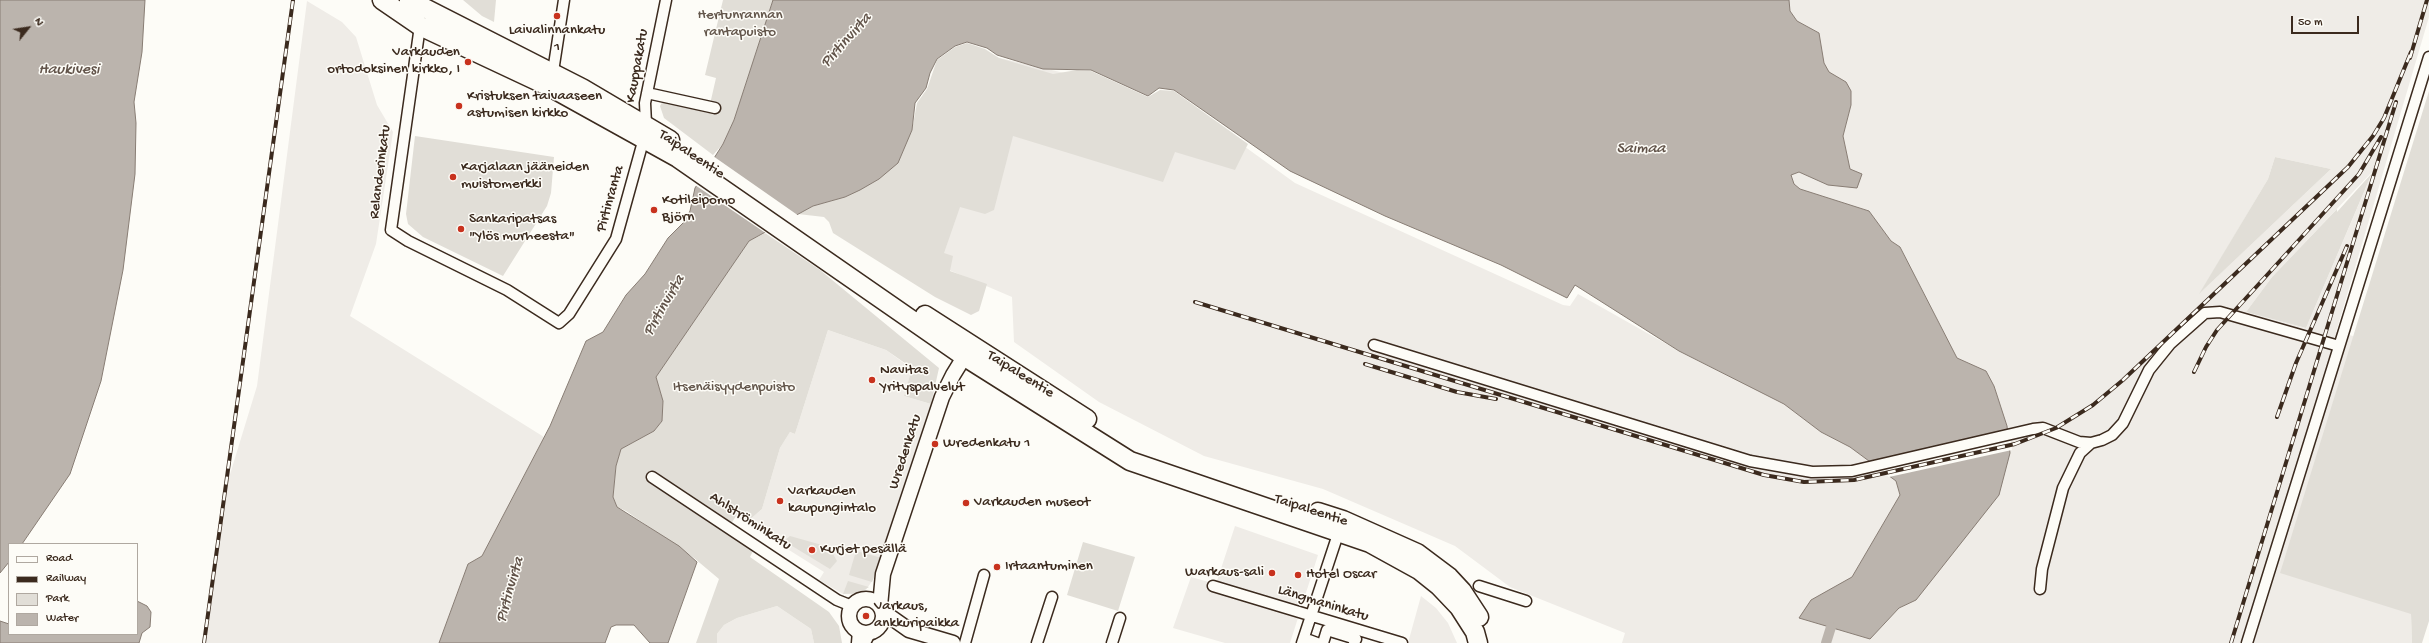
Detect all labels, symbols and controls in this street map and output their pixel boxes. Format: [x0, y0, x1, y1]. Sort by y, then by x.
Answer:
park label: Hertunrannan rantapuisto [697, 7, 783, 42]
north arrow [8, 8, 48, 48]
scale bar [2293, 8, 2361, 34]
water label: Pirtinvirta [817, 10, 877, 72]
marker: Laivalinnankatu 1 [552, 11, 562, 21]
text: N [31, 16, 45, 28]
text: 50 m [2298, 16, 2323, 30]
place label: Laivalinnankatu 1 [509, 22, 605, 57]
street label: Kauppakatu [623, 28, 653, 104]
place label: Varkauden ortodoksinen kirkko, I [327, 44, 460, 79]
marker: Varkauden ortodoksinen kirkko, I [463, 57, 473, 67]
water label: Haukivesi [39, 61, 99, 81]
place label: Kristuksen taivaaseen astumisen kirkko [467, 88, 602, 123]
marker: Kristuksen taivaaseen astumisen kirkko [454, 101, 464, 111]
street label: Relanderinkatu [366, 124, 396, 220]
street label: Taipaleentie [654, 126, 728, 184]
water label: Saimaa [1617, 140, 1665, 160]
place label: Karjalaan jääneiden muistomerkki [461, 159, 589, 194]
street label: Pirtinranta [593, 164, 629, 234]
marker: Karjalaan jääneiden muistomerkki [448, 172, 458, 182]
place label: Kotileipomo Björn [662, 192, 735, 227]
marker: Kotileipomo Björn [649, 205, 659, 215]
place label: Sankaripatsas "Ylös murheesta" [469, 211, 575, 246]
marker: Sankaripatsas "Ylös murheesta" [456, 224, 466, 234]
water label: Pirtinvirta [640, 272, 690, 340]
street label: Taipaleentie [983, 347, 1057, 403]
place label: Navitas Yrityspalvelut [880, 362, 964, 397]
marker: Navitas Yrityspalvelut [867, 375, 877, 385]
park label: Itsenäisyydenpuisto [673, 379, 795, 397]
street label: Wredenkatu [885, 412, 927, 492]
place label: Wredenkatu 1 [943, 435, 1030, 453]
marker: Wredenkatu 1 [930, 439, 940, 449]
place label: Varkauden kaupungintalo [788, 483, 876, 518]
street label: Ahlströminkatu [706, 489, 794, 555]
street label: Taipaleentie [1272, 491, 1350, 531]
place label: Varkauden museot [974, 494, 1090, 512]
marker: Varkauden kaupungintalo [775, 496, 785, 506]
marker: Varkauden museot [961, 498, 971, 508]
place label: Kurjet pesällä [820, 541, 906, 559]
legend [8, 543, 138, 635]
marker: Kurjet pesällä [807, 545, 817, 555]
text: Road [46, 552, 72, 566]
water label: Pirtinvirta [493, 555, 529, 625]
place label: Irtaantuminen [1005, 558, 1093, 576]
marker: Irtaantuminen [992, 562, 1002, 572]
place label: Warkaus-sali [1185, 564, 1264, 582]
place label: Hotel Oscar [1306, 566, 1376, 584]
marker: Warkaus-sali [1267, 568, 1277, 578]
marker: Hotel Oscar [1293, 570, 1303, 580]
text: Railway [46, 572, 86, 586]
street label: Längmaninkatu [1275, 582, 1371, 626]
text: Park [46, 592, 69, 606]
place label: Varkaus, ankkuripaikka [874, 598, 959, 633]
marker: Varkaus, ankkuripaikka [861, 611, 871, 621]
text: Water [46, 612, 78, 626]

